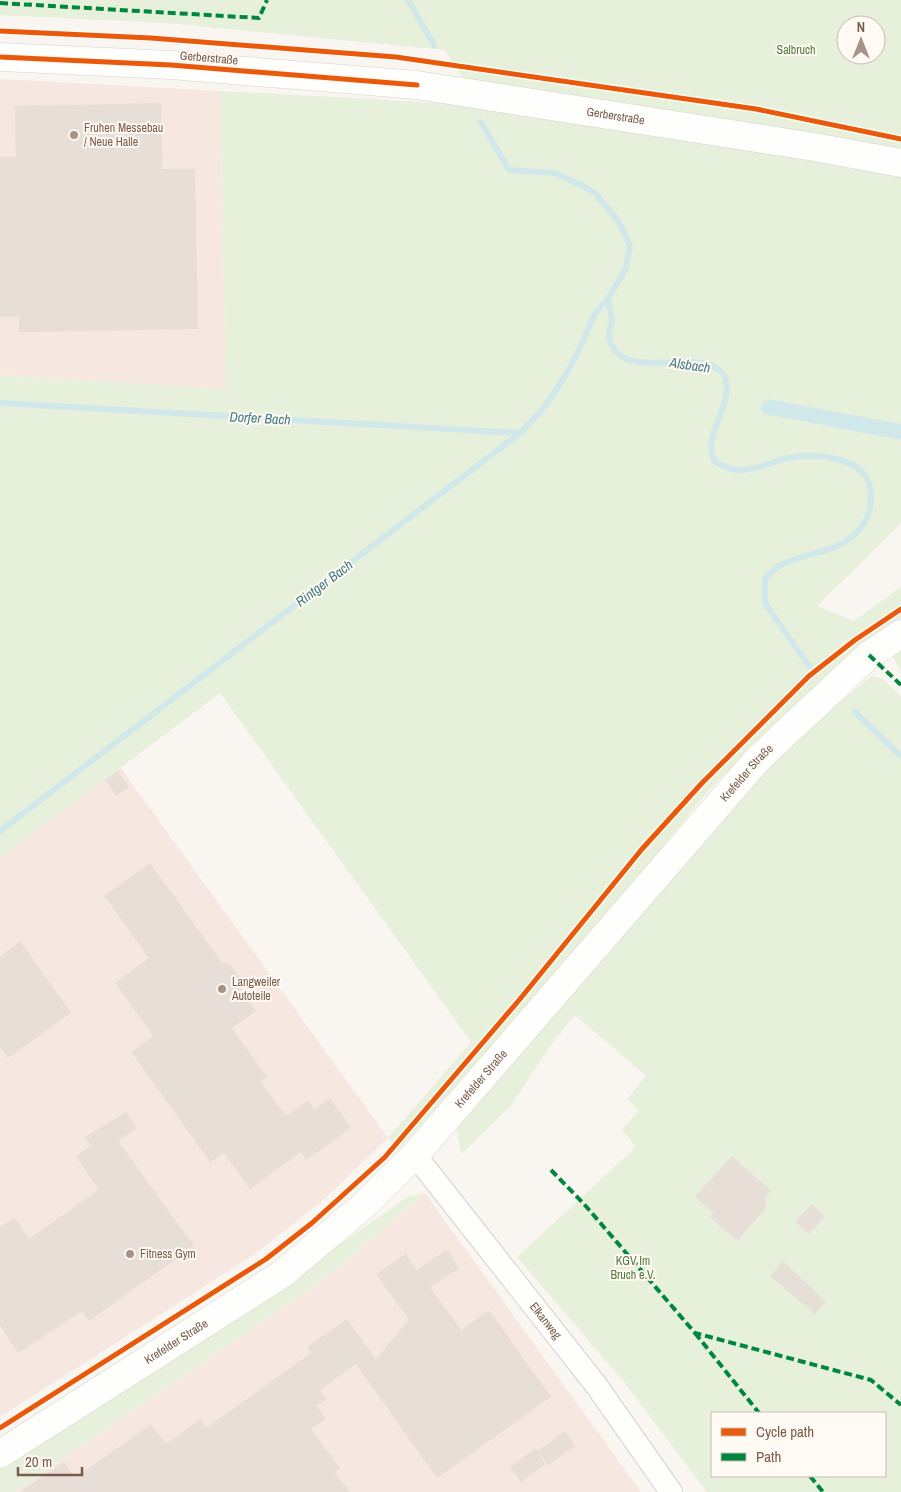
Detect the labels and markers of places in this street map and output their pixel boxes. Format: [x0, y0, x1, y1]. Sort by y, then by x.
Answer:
place label: Fruhen Messebau / Neue Halle [84, 120, 163, 150]
marker: Fruhen Messebau / Neue Halle [68, 129, 80, 141]
place label: Langweiler Autoteile [231, 974, 281, 1004]
marker: Langweiler Autoteile [216, 983, 228, 995]
place label: Fitness Gym [140, 1246, 196, 1262]
marker: Fitness Gym [124, 1248, 136, 1260]

